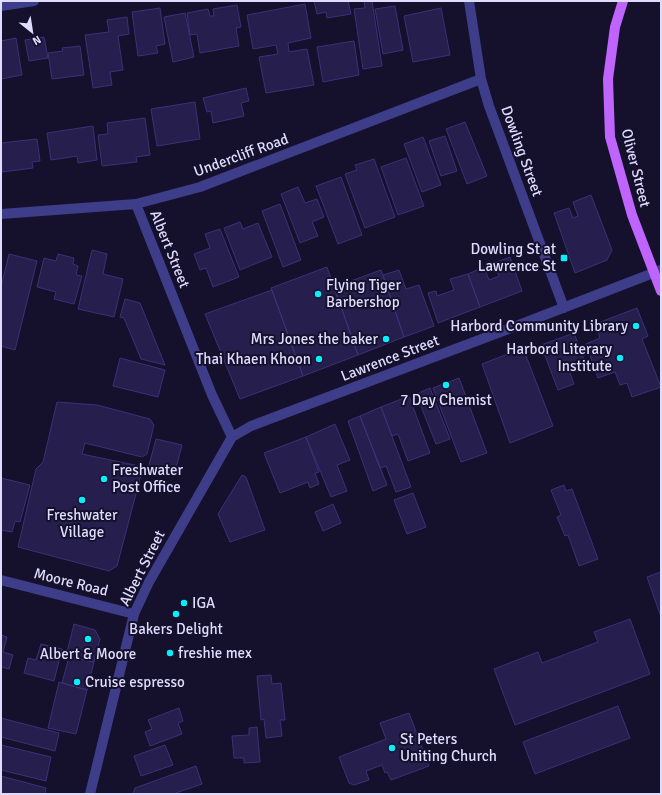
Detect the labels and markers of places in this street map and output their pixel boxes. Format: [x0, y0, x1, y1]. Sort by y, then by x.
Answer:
place label: Dowling St at Lawrence St [470, 240, 556, 275]
marker: Dowling St at Lawrence St [559, 253, 569, 263]
place label: Flying Tiger Barbershop [326, 276, 402, 311]
marker: Flying Tiger Barbershop [313, 289, 323, 299]
place label: Harbord Community Library [450, 317, 628, 335]
marker: Harbord Community Library [631, 321, 641, 331]
place label: Mrs Jones the baker [250, 330, 378, 348]
marker: Mrs Jones the baker [381, 334, 391, 344]
place label: Harbord Literary Institute [506, 340, 612, 375]
place label: Thai Khaen Khoon [196, 350, 311, 368]
marker: Harbord Literary Institute [615, 353, 625, 363]
marker: Thai Khaen Khoon [314, 354, 324, 364]
marker: 7 Day Chemist [441, 380, 451, 390]
place label: 7 Day Chemist [400, 391, 492, 409]
place label: Freshwater Post Office [112, 461, 183, 496]
marker: Freshwater Post Office [99, 474, 109, 484]
marker: Freshwater Village [77, 495, 87, 505]
place label: Freshwater Village [47, 506, 118, 541]
place label: IGA [192, 594, 215, 612]
marker: IGA [179, 598, 189, 608]
marker: Bakers Delight [171, 609, 181, 619]
place label: Bakers Delight [129, 620, 223, 638]
marker: Albert & Moore [83, 634, 93, 644]
place label: freshie mex [178, 644, 252, 662]
place label: Albert & Moore [40, 645, 136, 663]
marker: freshie mex [165, 648, 175, 658]
place label: Cruise espresso [85, 673, 185, 691]
marker: Cruise espresso [72, 677, 82, 687]
place label: St Peters Uniting Church [400, 730, 497, 765]
marker: St Peters Uniting Church [387, 743, 397, 753]

